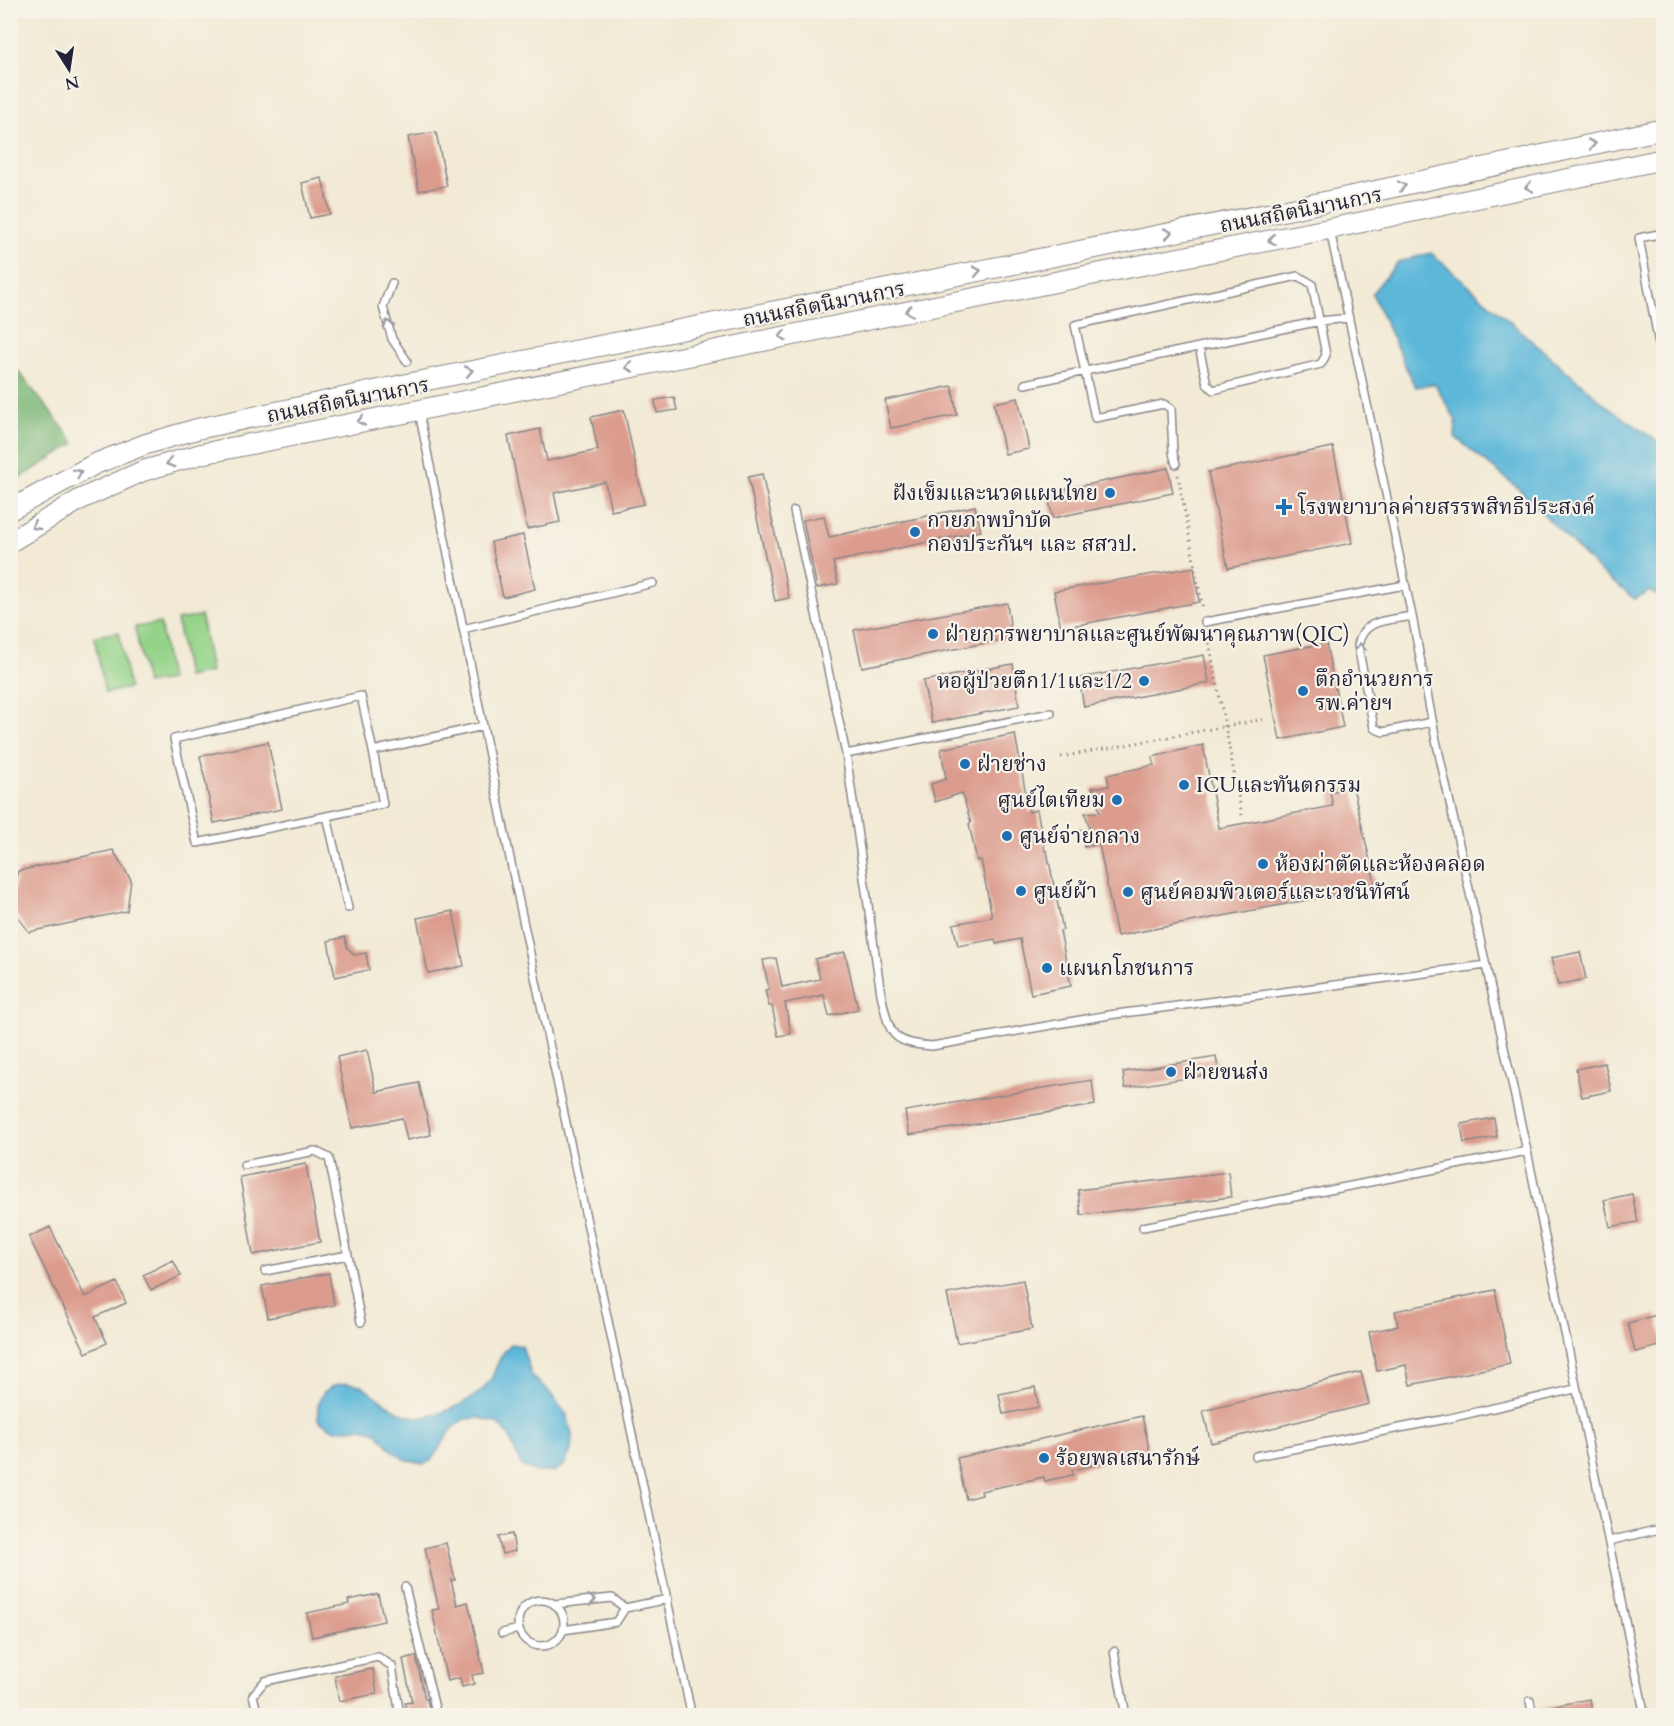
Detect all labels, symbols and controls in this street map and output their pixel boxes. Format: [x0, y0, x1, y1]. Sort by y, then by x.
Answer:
north arrow [39, 39, 99, 99]
text: N [63, 70, 81, 95]
one-way arrow [1587, 138, 1597, 151]
one-way arrow [1397, 180, 1407, 193]
one-way arrow [1524, 180, 1534, 193]
street label: ถนนสถิตนิมานการ [1217, 181, 1385, 240]
one-way arrow [1163, 227, 1173, 240]
one-way arrow [1267, 233, 1277, 246]
one-way arrow [971, 265, 981, 278]
street label: ถนนสถิตนิมานการ [740, 275, 908, 334]
one-way arrow [905, 304, 915, 317]
one-way arrow [382, 319, 395, 329]
one-way arrow [779, 329, 789, 342]
one-way arrow [624, 360, 634, 373]
one-way arrow [464, 365, 474, 378]
street label: ถนนสถิตนิมานการ [264, 371, 432, 430]
one-way arrow [356, 414, 366, 427]
one-way arrow [166, 456, 176, 468]
one-way arrow [71, 469, 82, 481]
place label: ฝังเข็มและนวดแผนไทย [893, 478, 1098, 508]
marker: ฝังเข็มและนวดแผนไทย [1103, 486, 1117, 500]
place label: โรงพยาบาลค่ายสรรพสิทธิประสงค์ [1297, 492, 1595, 522]
marker: โรงพยาบาลค่ายสรรพสิทธิประสงค์ [1275, 498, 1293, 516]
place label: กายภาพบำบัด กองประกันฯ และ สสวป. [927, 506, 1137, 559]
one-way arrow [31, 519, 41, 531]
marker: กายภาพบำบัด กองประกันฯ และ สสวป. [908, 525, 922, 539]
place label: ฝ่ายการพยาบาลและศูนย์พัฒนาคุณภาพ(QIC) [945, 620, 1350, 649]
marker: ฝ่ายการพยาบาลและศูนย์พัฒนาคุณภาพ(QIC) [926, 627, 940, 641]
one-way arrow [1354, 642, 1367, 651]
place label: ตึกอำนวยการ รพ.ค่ายฯ [1315, 665, 1434, 718]
place label: หอผู้ป่วยตึก1/1และ1/2 [937, 667, 1132, 696]
marker: หอผู้ป่วยตึก1/1และ1/2 [1137, 674, 1151, 688]
marker: ตึกอำนวยการ รพ.ค่ายฯ [1296, 684, 1310, 698]
place label: ฝ่ายช่าง [977, 750, 1047, 779]
marker: ฝ่ายช่าง [958, 757, 972, 771]
place label: ICUและทันตกรรม [1196, 771, 1361, 800]
marker: ICUและทันตกรรม [1177, 778, 1191, 792]
place label: ศูนย์ไตเทียม [997, 785, 1105, 815]
marker: ศูนย์ไตเทียม [1110, 793, 1124, 807]
place label: ศูนย์จ่ายกลาง [1019, 822, 1140, 851]
marker: ศูนย์จ่ายกลาง [1000, 829, 1014, 843]
place label: ห้องผ่าตัดและห้องคลอด [1275, 850, 1486, 879]
marker: ห้องผ่าตัดและห้องคลอด [1256, 857, 1270, 871]
place label: ศูนย์ผ้า [1033, 877, 1097, 906]
place label: ศูนย์คอมพิวเตอร์และเวชนิทัศน์ [1140, 878, 1410, 907]
marker: ศูนย์ผ้า [1014, 884, 1028, 898]
marker: ศูนย์คอมพิวเตอร์และเวชนิทัศน์ [1121, 885, 1135, 899]
place label: แผนกโภชนการ [1059, 953, 1194, 983]
marker: แผนกโภชนการ [1040, 961, 1054, 975]
place label: ฝ่ายขนส่ง [1183, 1058, 1269, 1087]
marker: ฝ่ายขนส่ง [1164, 1065, 1178, 1079]
place label: ร้อยพลเสนารักษ์ [1056, 1444, 1201, 1473]
marker: ร้อยพลเสนารักษ์ [1037, 1451, 1051, 1465]
one-way arrow [587, 1594, 597, 1607]

